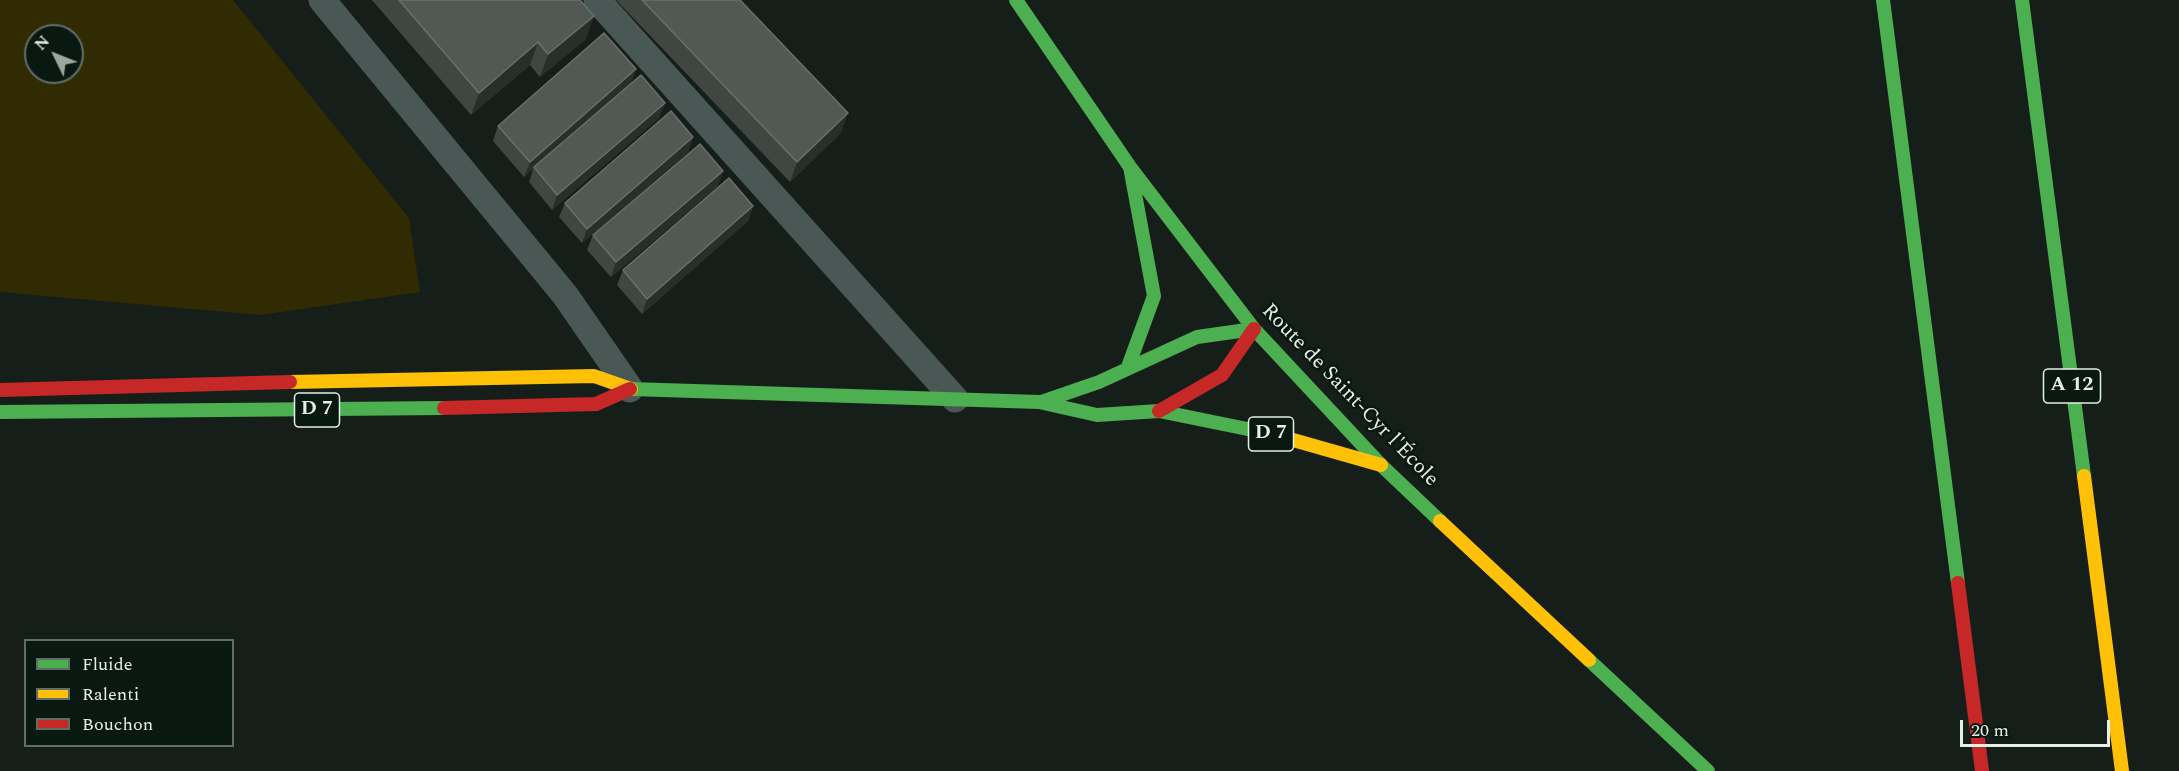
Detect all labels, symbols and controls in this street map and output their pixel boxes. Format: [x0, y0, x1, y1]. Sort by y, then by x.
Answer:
north arrow [24, 24, 84, 84]
text: N [29, 30, 56, 56]
street label: Route de Saint-Cyr l'École [1255, 299, 1443, 493]
road number: A 12 [2044, 369, 2100, 403]
road number: D 7 [294, 393, 340, 427]
road number: D 7 [1248, 417, 1294, 451]
legend [24, 639, 234, 747]
text: Fluide [82, 651, 133, 678]
text: Ralenti [82, 681, 139, 708]
scale bar [1963, 708, 2113, 746]
text: Bouchon [82, 711, 153, 738]
text: 20 m [1971, 717, 2009, 744]

